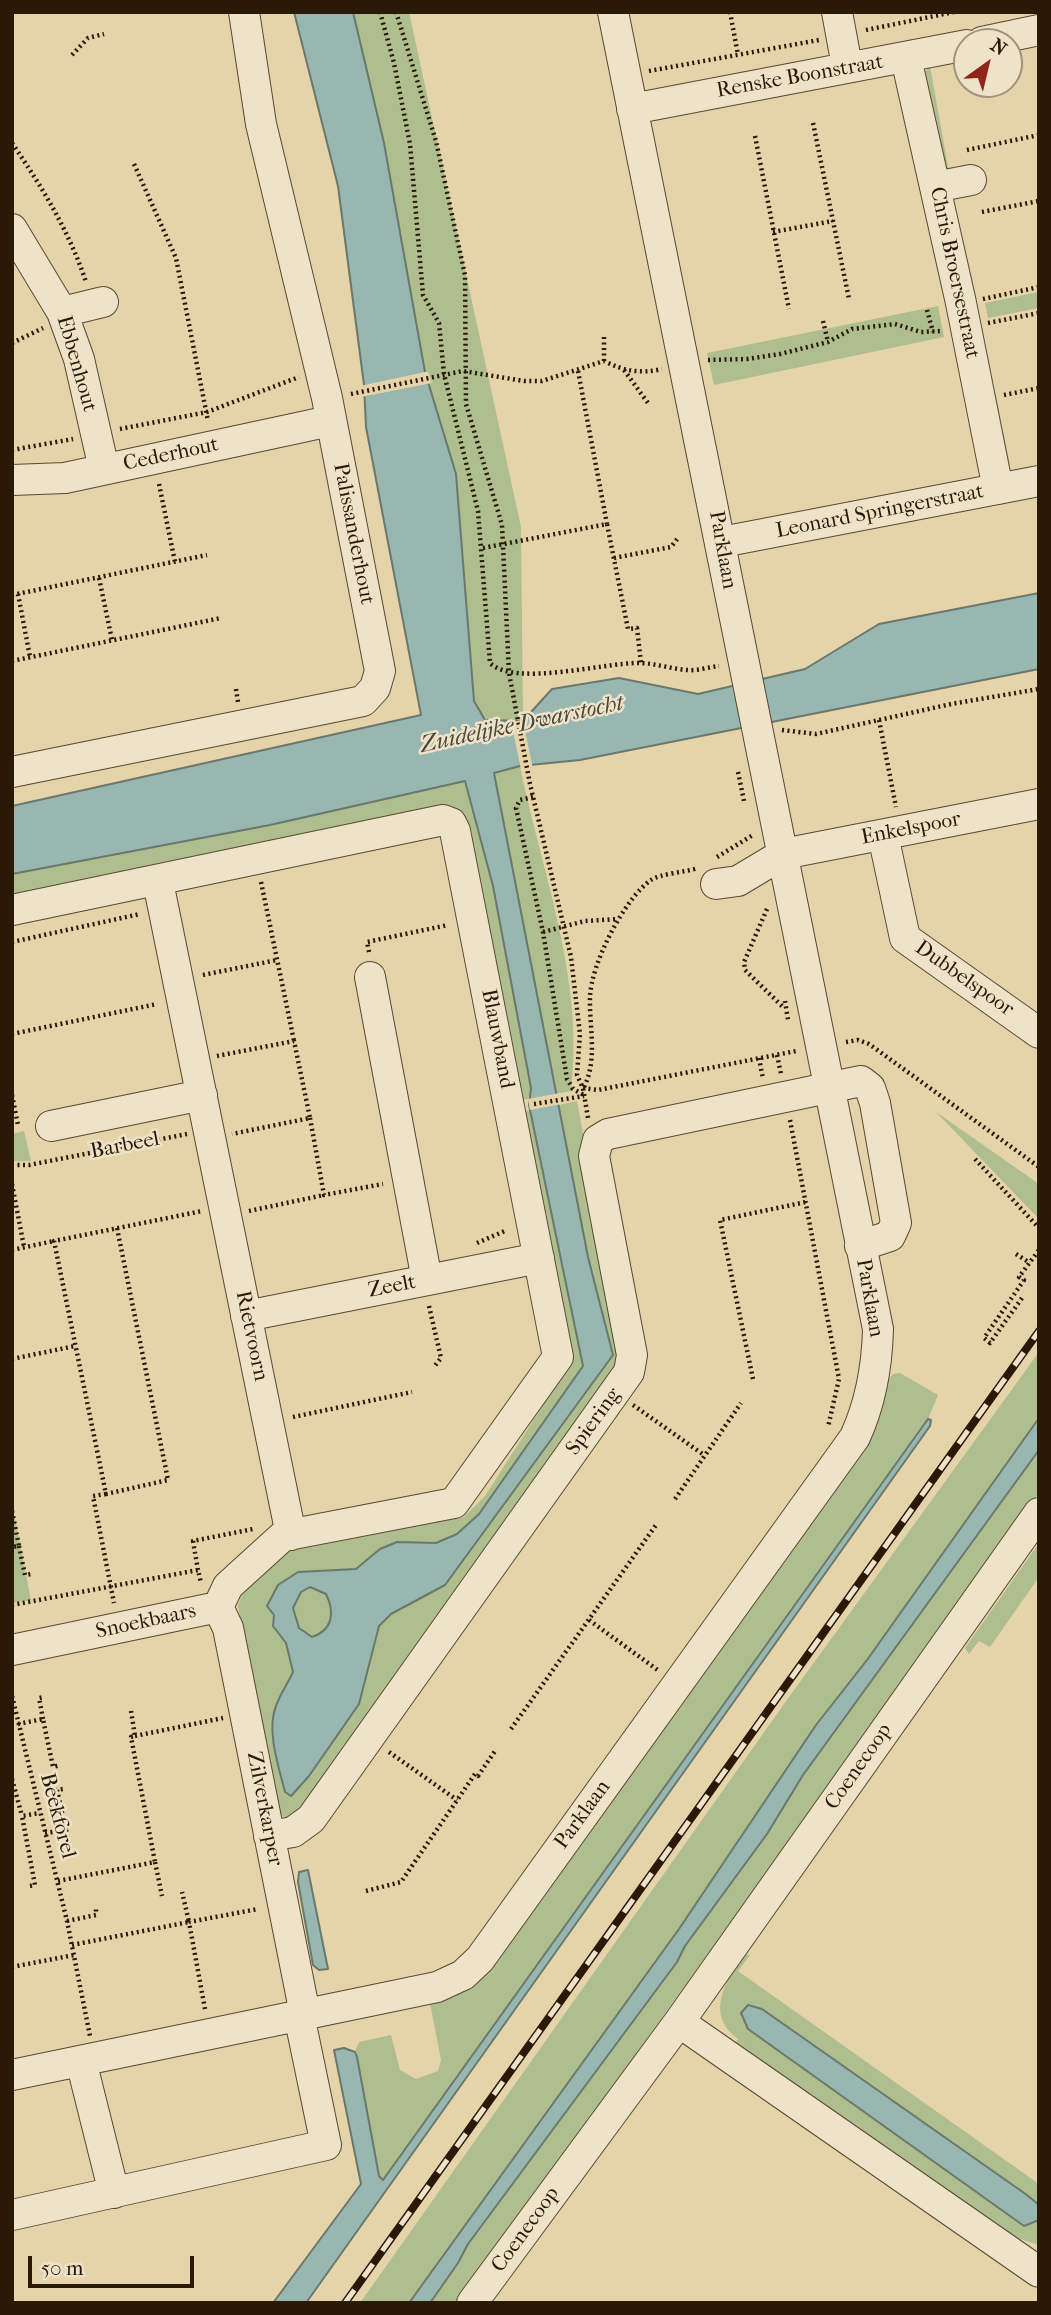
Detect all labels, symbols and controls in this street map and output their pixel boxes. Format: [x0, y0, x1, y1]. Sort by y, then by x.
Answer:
north arrow [953, 28, 1023, 98]
text: N [986, 34, 1011, 60]
street label: Renske Boonstraat [715, 50, 885, 104]
street label: Chris Broersestraat [923, 185, 985, 361]
street label: Ebbenhout [50, 313, 102, 415]
street label: Cederhout [121, 433, 221, 477]
street label: Palissanderhout [327, 461, 379, 607]
street label: Leonard Springerstraat [774, 479, 986, 545]
street label: Parklaan [703, 509, 741, 591]
water label: Zuidelijke Dwarstocht [418, 690, 626, 760]
street label: Enkelspoor [859, 807, 963, 851]
street label: Dubbelspoor [910, 936, 1018, 1022]
street label: Blauwband [475, 987, 519, 1091]
street label: Barbeel [88, 1127, 162, 1165]
street label: Parklaan [850, 1257, 888, 1339]
street label: Zeelt [366, 1270, 418, 1304]
street label: Rietvoorn [229, 1289, 273, 1383]
street label: Spiering [561, 1383, 627, 1461]
street label: Snoekbaars [94, 1599, 198, 1645]
street label: Coenecoop [820, 1719, 898, 1815]
street label: Zilverkarper [241, 1750, 287, 1868]
street label: Beekforel [34, 1771, 80, 1861]
street label: Parklaan [550, 1776, 616, 1854]
street label: Coenecoop [487, 2182, 565, 2278]
scale bar [32, 2242, 198, 2286]
text: 50 m [41, 2256, 84, 2280]

